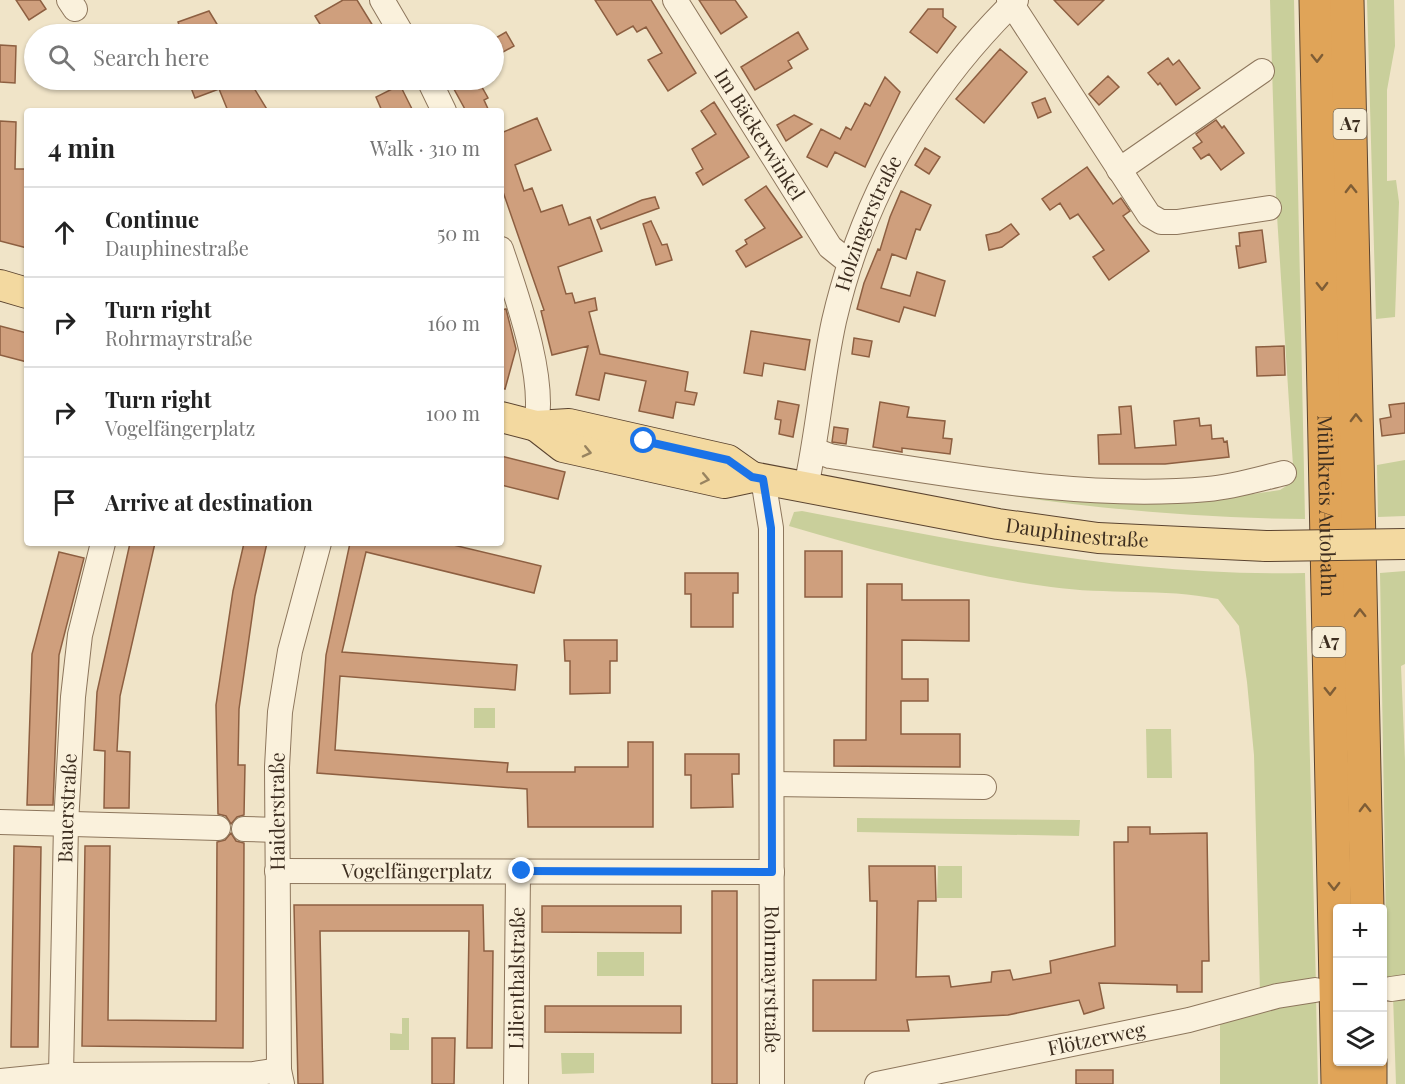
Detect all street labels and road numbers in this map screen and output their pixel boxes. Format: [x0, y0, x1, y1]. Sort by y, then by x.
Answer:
street label: Im Bäckerwinkel [709, 63, 812, 205]
road number: A7 [1334, 109, 1366, 139]
street label: Holzingerstraße [827, 150, 907, 294]
street label: Mühlkreis Autobahn [1312, 415, 1343, 597]
street label: Dauphinestraße [1004, 510, 1149, 552]
road number: A7 [1312, 627, 1346, 657]
street label: Haiderstraße [262, 751, 290, 871]
street label: Bauerstraße [50, 752, 82, 863]
street label: Vogelfängerplatz [341, 856, 492, 883]
street label: Rohrmayrstraße [760, 905, 787, 1053]
street label: Lilienthalstraße [501, 907, 530, 1049]
street label: Flötzerweg [1045, 1014, 1148, 1061]

